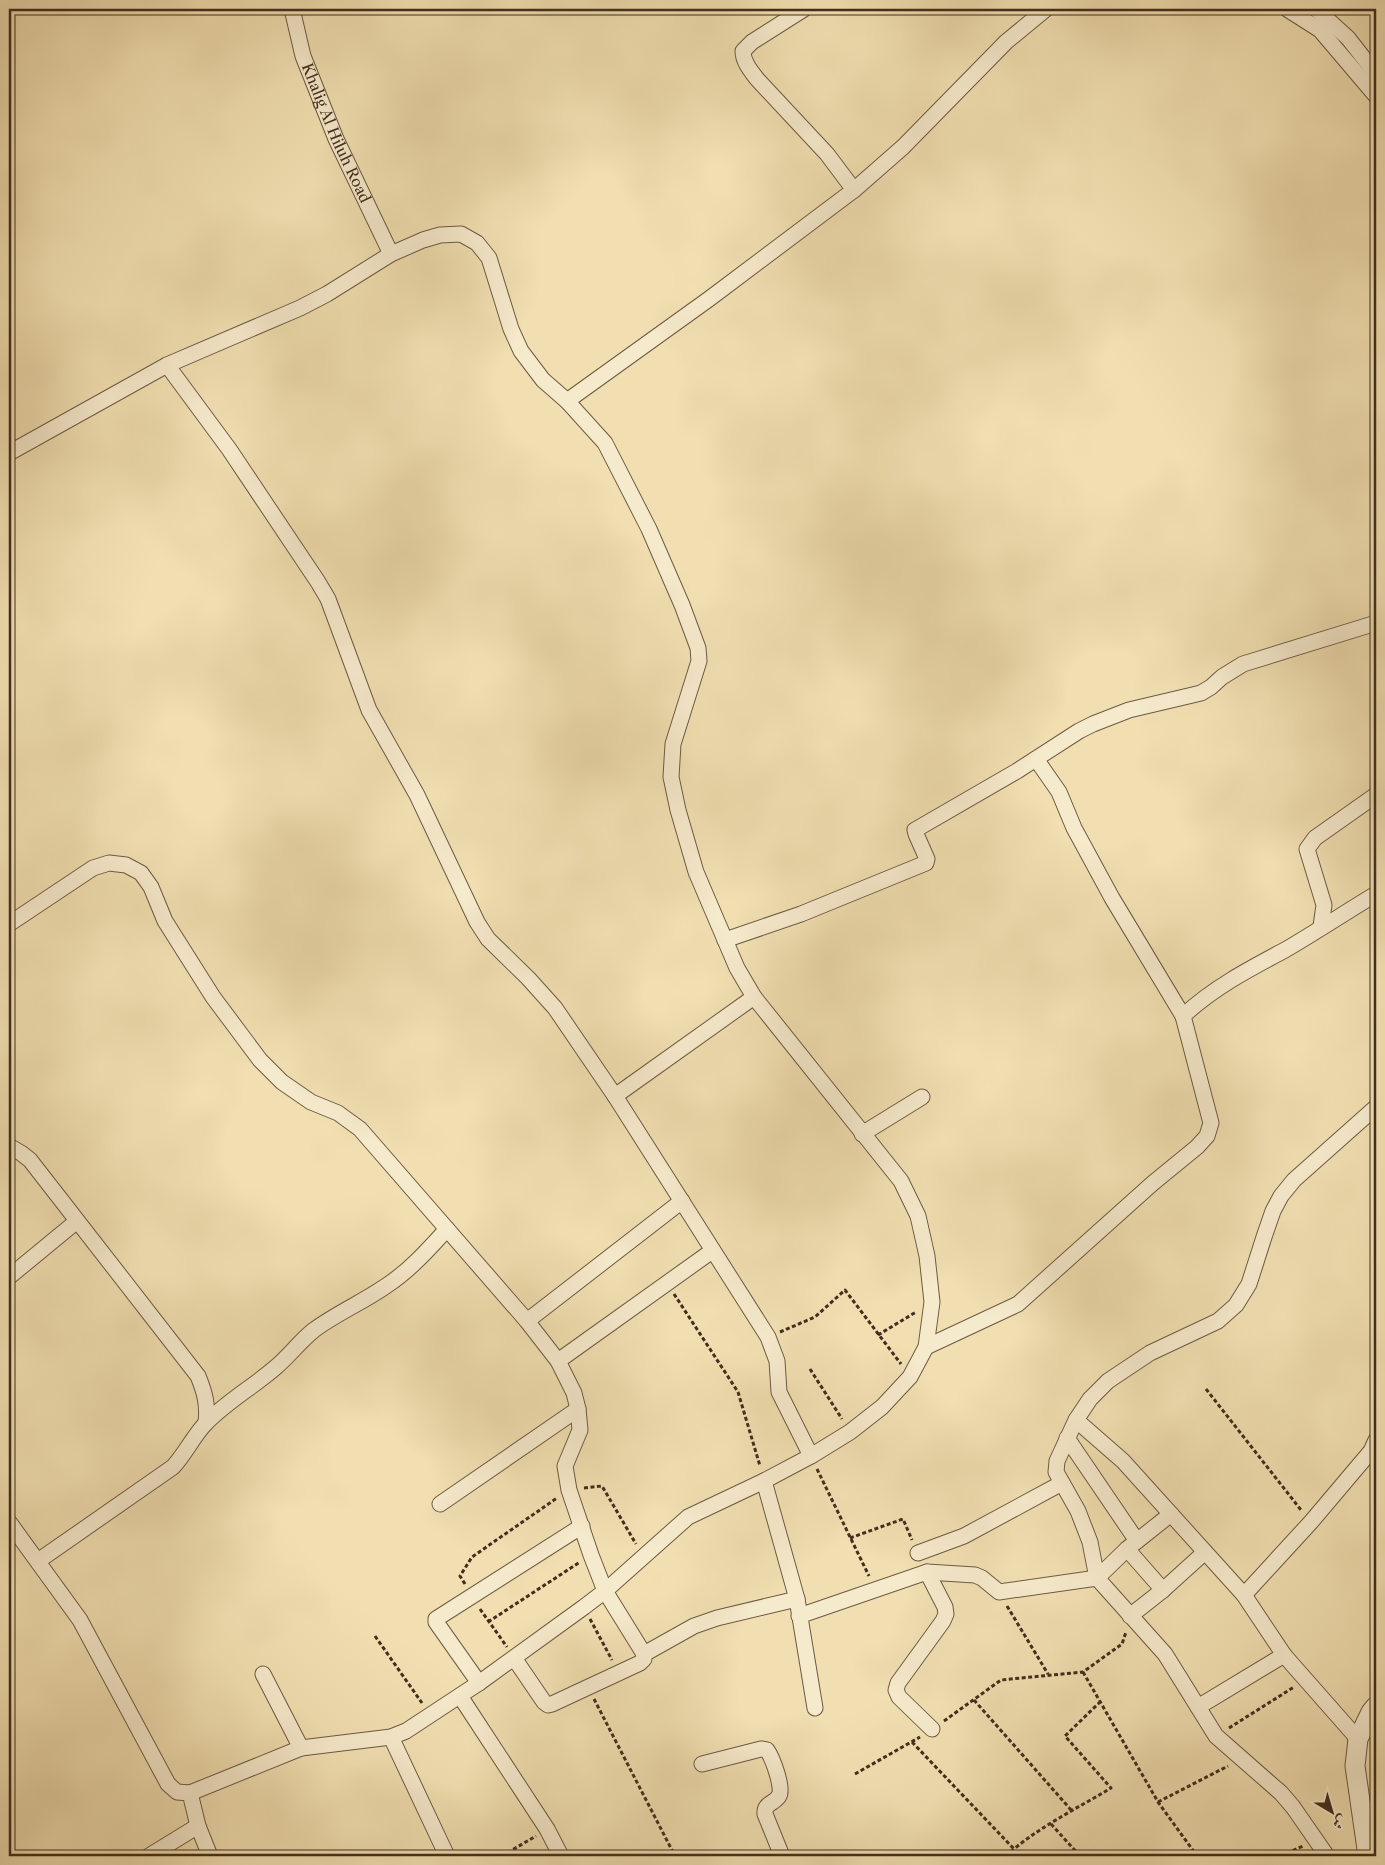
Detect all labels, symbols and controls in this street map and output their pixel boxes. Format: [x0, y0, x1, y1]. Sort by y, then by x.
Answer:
street label: Khalig Al Hiluh Road [298, 60, 375, 206]
north arrow [1308, 1788, 1358, 1838]
text: ش [1329, 1811, 1351, 1834]

